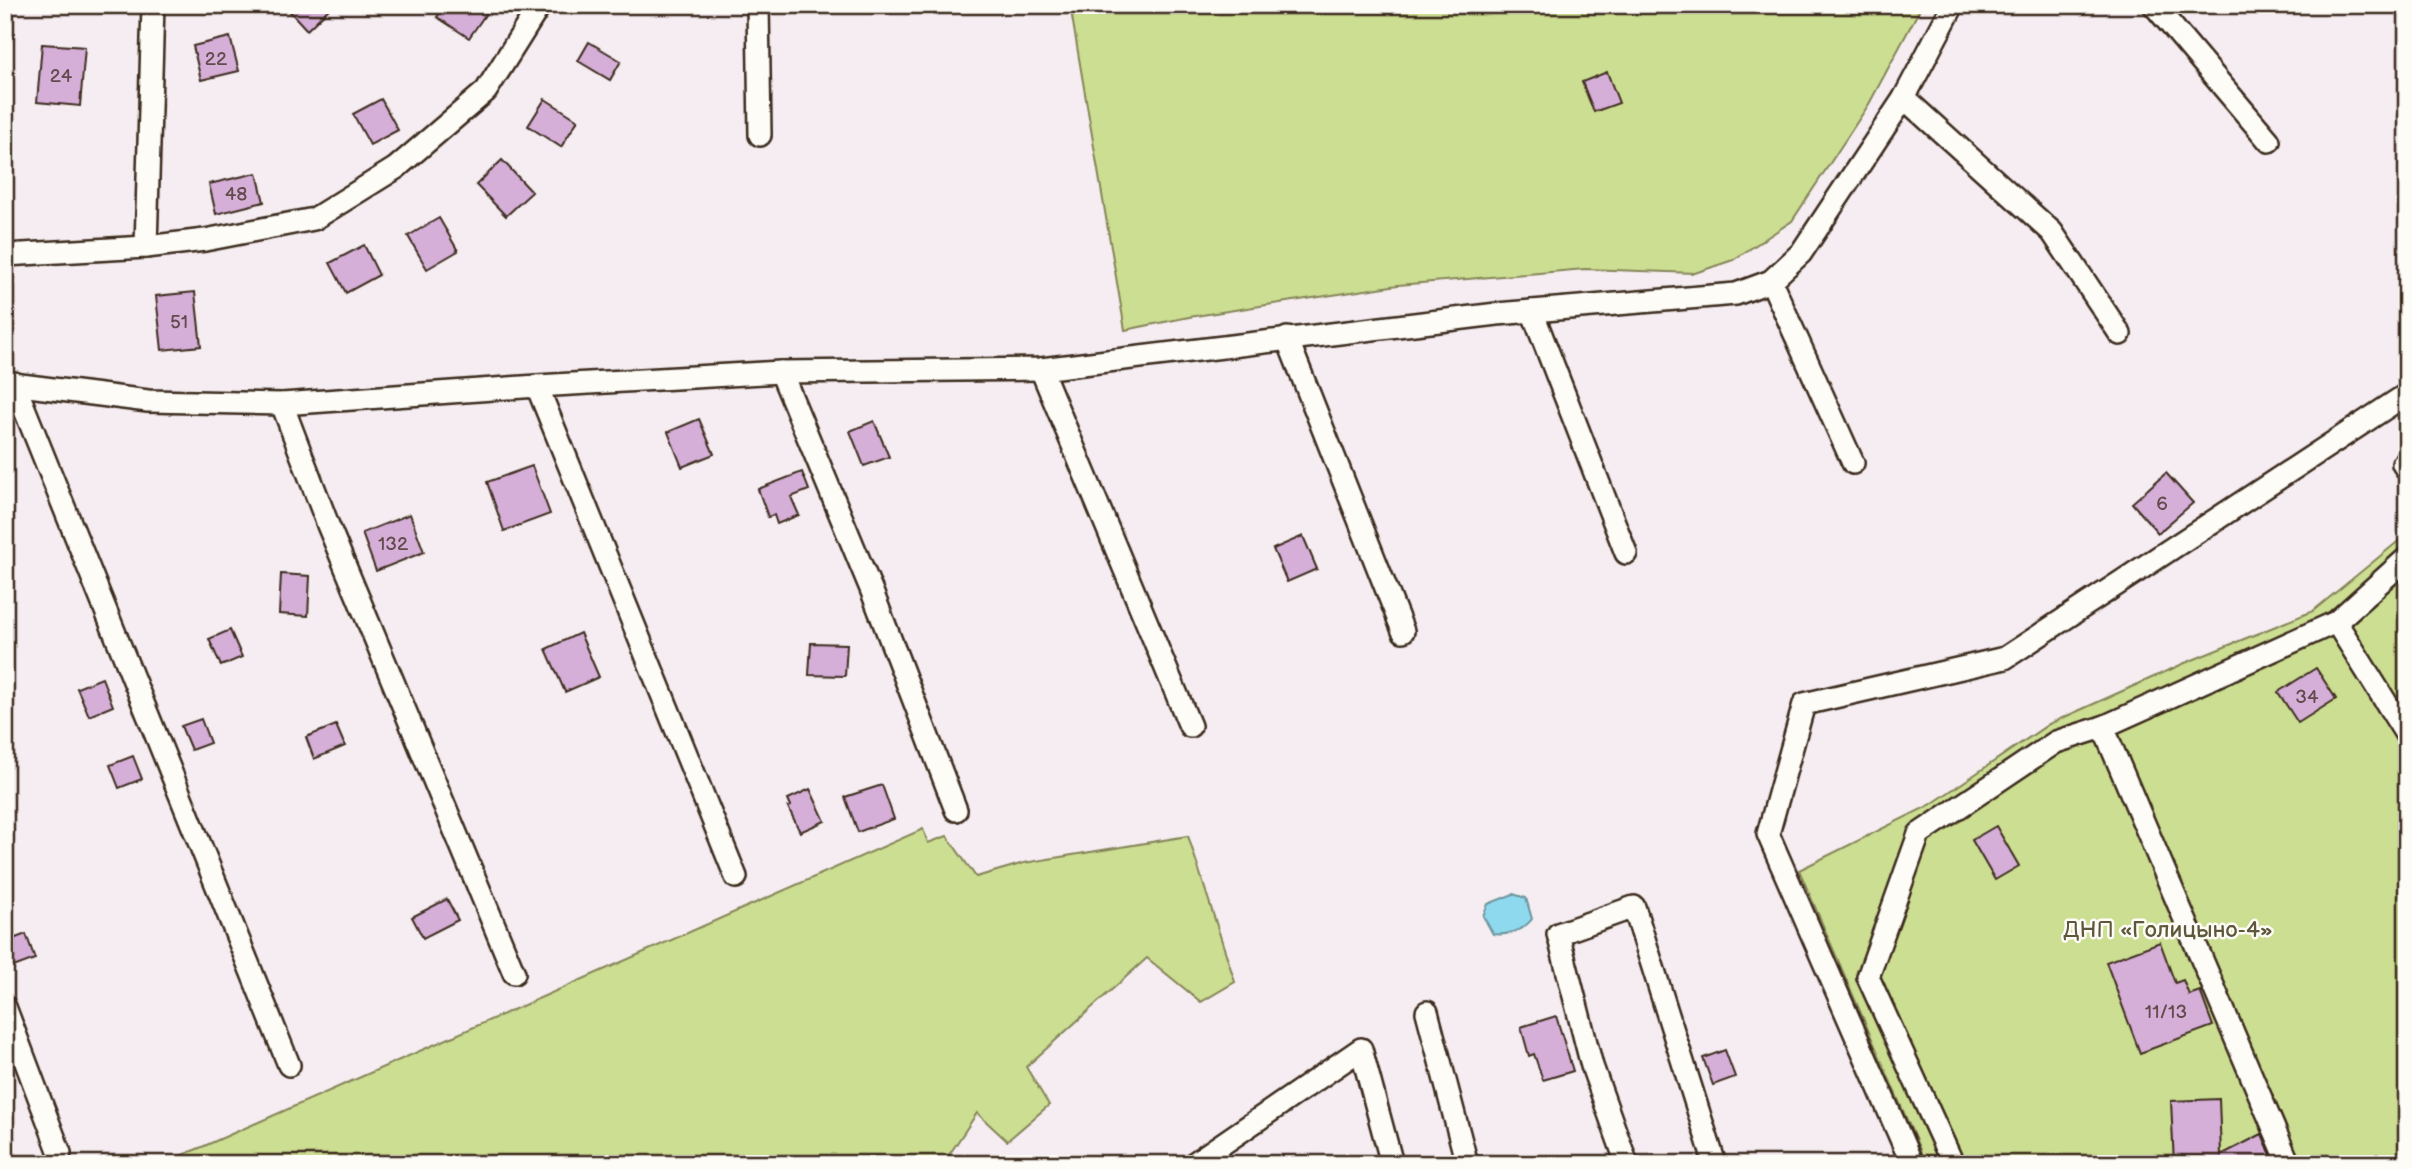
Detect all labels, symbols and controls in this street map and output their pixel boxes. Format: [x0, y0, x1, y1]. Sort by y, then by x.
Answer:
house number: 22 [205, 48, 228, 71]
house number: 24 [50, 65, 73, 88]
house number: 48 [225, 183, 247, 206]
house number: 51 [170, 311, 188, 334]
house number: 6 [2156, 493, 2168, 516]
house number: 132 [378, 533, 409, 556]
house number: 34 [2295, 686, 2319, 709]
park label: ДНП «Голицыно-4» [2063, 916, 2273, 944]
house number: 11/13 [2145, 1001, 2187, 1024]

